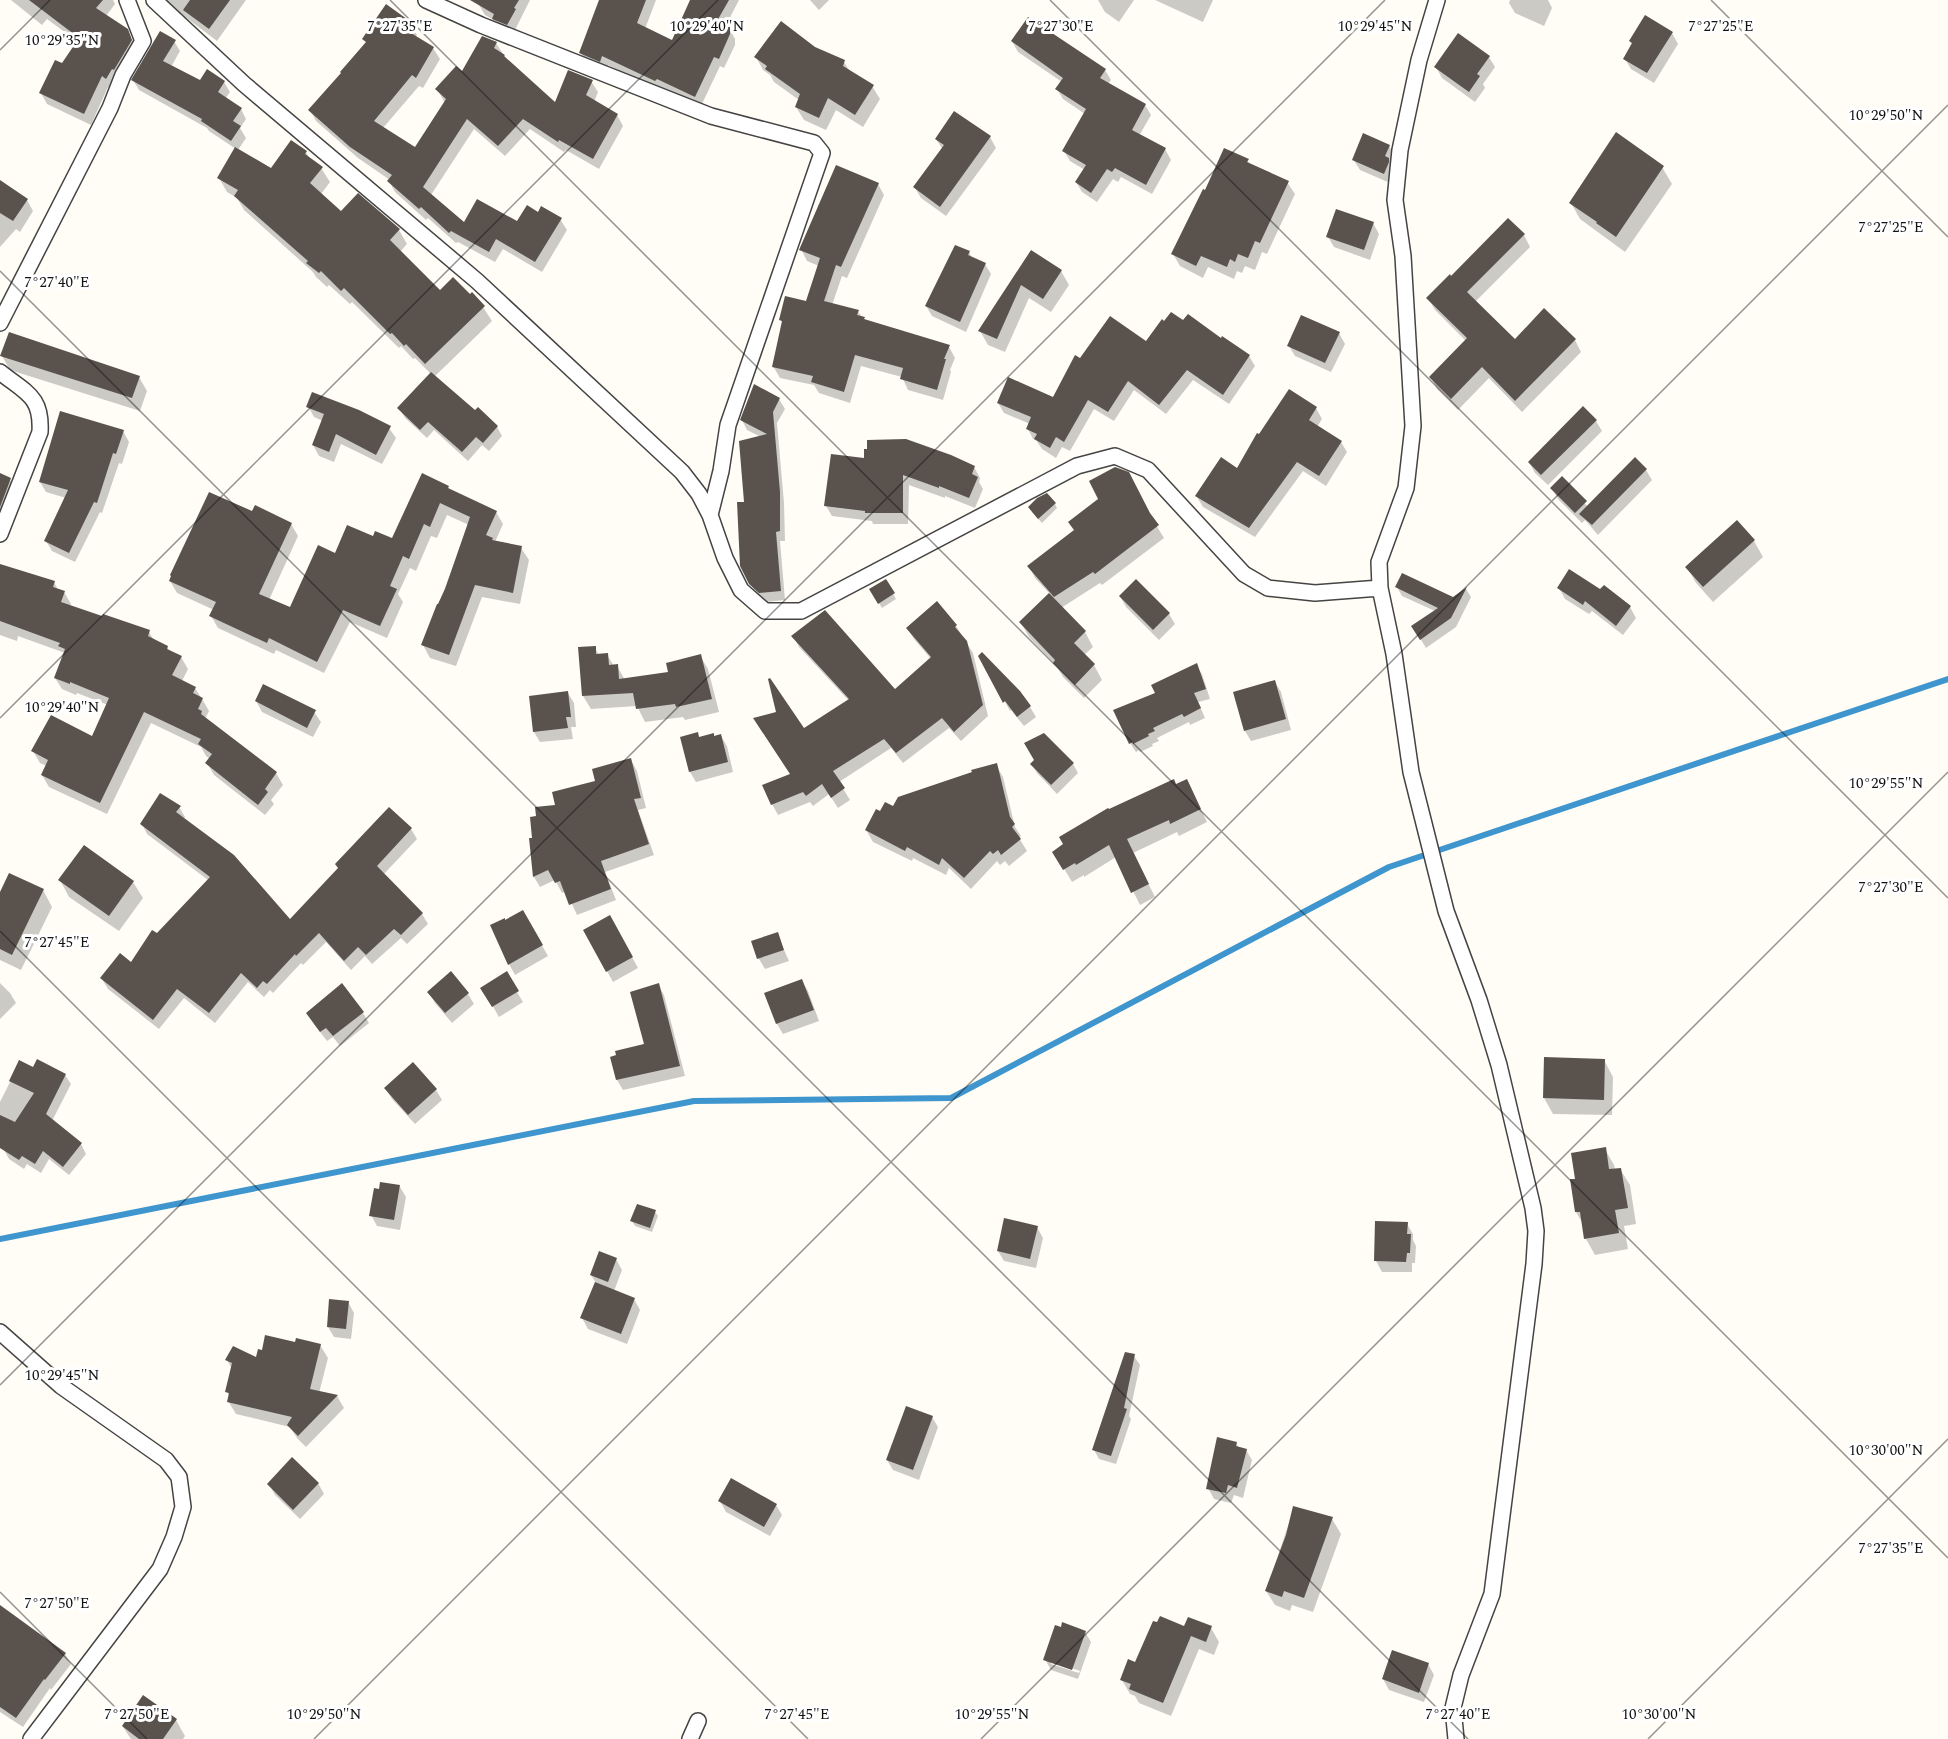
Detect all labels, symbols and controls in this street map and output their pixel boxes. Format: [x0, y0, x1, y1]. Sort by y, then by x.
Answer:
text: 7°27'35"E [367, 15, 433, 38]
text: 10°29'40"N [670, 15, 745, 38]
text: 7°27'30"E [1028, 15, 1094, 38]
text: 10°29'45"N [1338, 15, 1413, 38]
text: 7°27'25"E [1688, 15, 1754, 38]
text: 10°29'35"N [25, 29, 100, 52]
text: 10°29'50"N [1849, 104, 1924, 127]
text: 7°27'25"E [1858, 216, 1924, 239]
text: 7°27'40"E [24, 271, 90, 294]
text: 10°29'40"N [25, 696, 100, 719]
text: 10°29'55"N [1849, 772, 1924, 795]
text: 7°27'30"E [1858, 876, 1924, 899]
text: 7°27'45"E [24, 931, 90, 954]
text: 10°29'45"N [25, 1364, 100, 1387]
text: 10°30'00"N [1849, 1439, 1924, 1462]
text: 7°27'35"E [1858, 1537, 1924, 1560]
text: 7°27'50"E [24, 1592, 90, 1615]
text: 7°27'50"E [104, 1703, 170, 1726]
text: 10°29'50"N [287, 1703, 362, 1726]
text: 7°27'45"E [764, 1703, 830, 1726]
text: 10°29'55"N [955, 1703, 1030, 1726]
text: 7°27'40"E [1425, 1703, 1491, 1726]
text: 10°30'00"N [1622, 1703, 1697, 1726]

